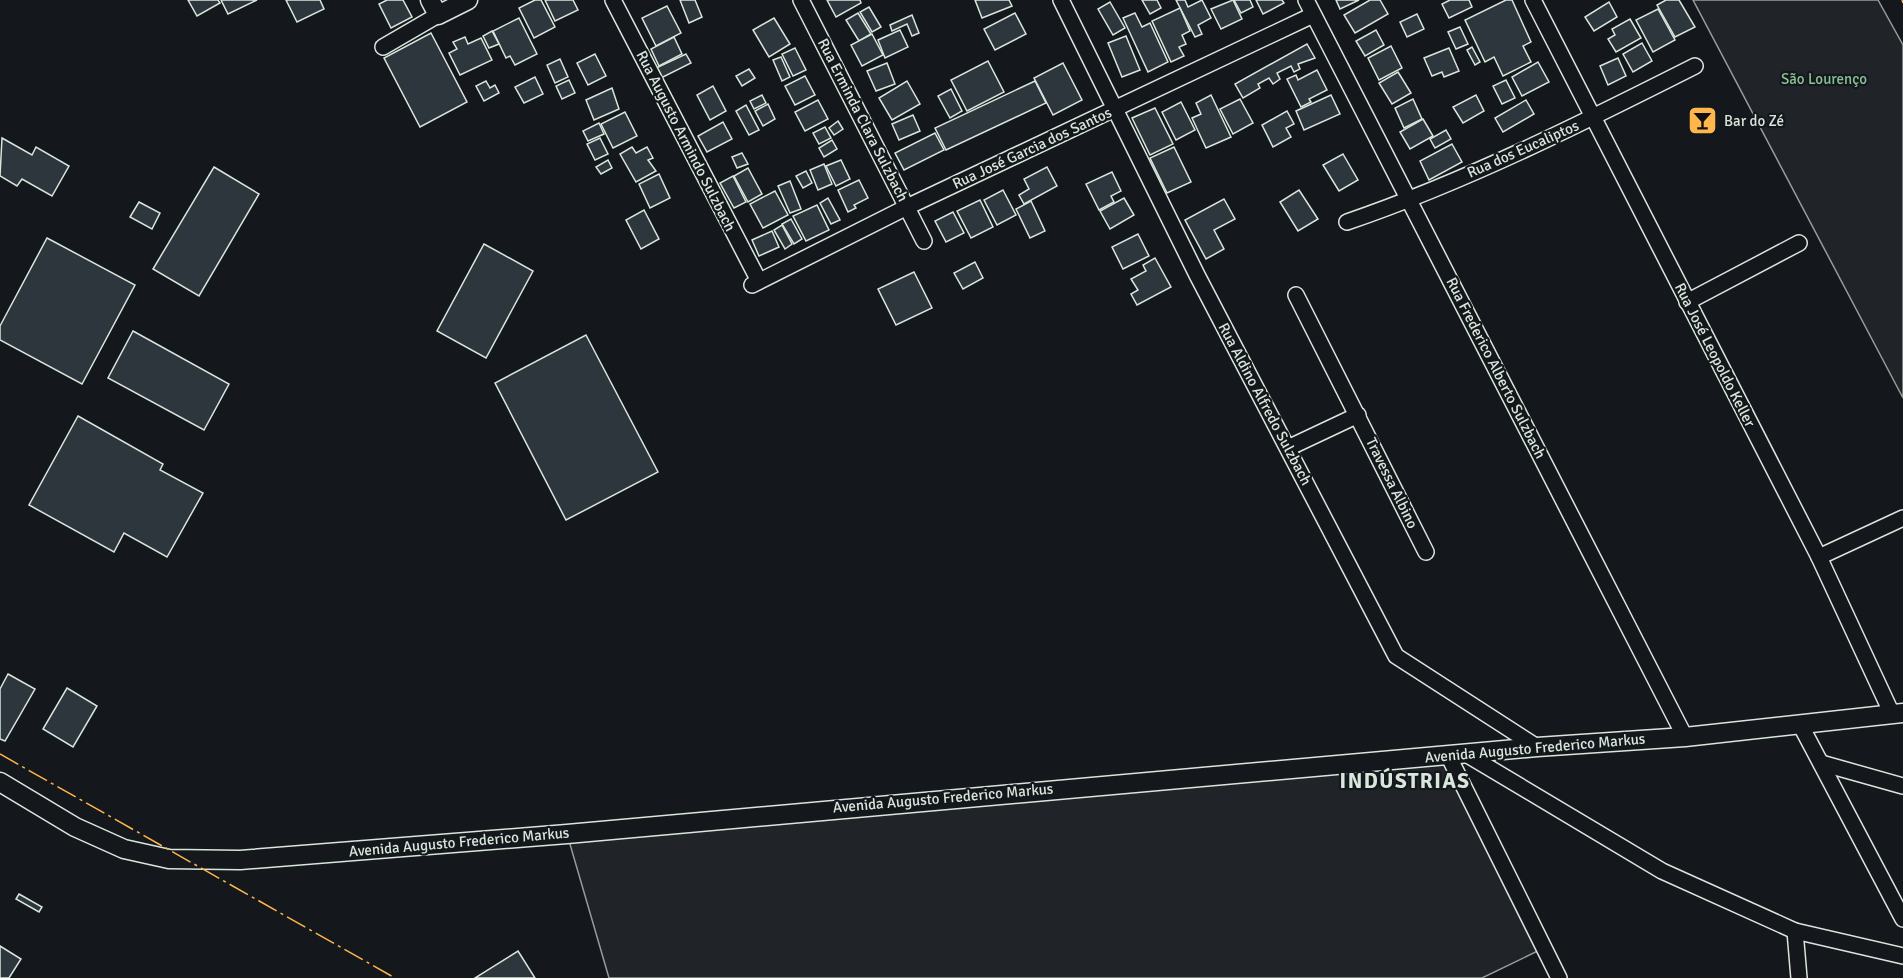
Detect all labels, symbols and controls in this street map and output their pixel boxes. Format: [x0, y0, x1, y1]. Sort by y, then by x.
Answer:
street label: Rua Erminda Clara Sulzbach [814, 35, 912, 205]
street label: Rua Augusto Armindo Sulzbach [632, 48, 740, 234]
park label: São Lourenço [1781, 70, 1867, 88]
street label: Rua José Garcia dos Santos [950, 103, 1115, 193]
bar icon: Bar do Zé [1687, 105, 1719, 137]
place label: Bar do Zé [1724, 112, 1784, 130]
street label: Rua dos Eucaliptos [1464, 116, 1582, 182]
street label: Rua Frederico Alberto Sulzbach [1442, 274, 1550, 462]
street label: Rua José Leopoldo Keller [1671, 280, 1759, 430]
street label: Rua Aldino Alfredo Sulzbach [1214, 320, 1316, 488]
street label: Travessa Albino [1362, 435, 1422, 532]
street label: Avenida Augusto Frederico Markus [1424, 729, 1646, 767]
district label: INDÚSTRIAS [1340, 767, 1470, 794]
street label: Avenida Augusto Frederico Markus [832, 779, 1054, 817]
street label: Avenida Augusto Frederico Markus [348, 823, 570, 861]

